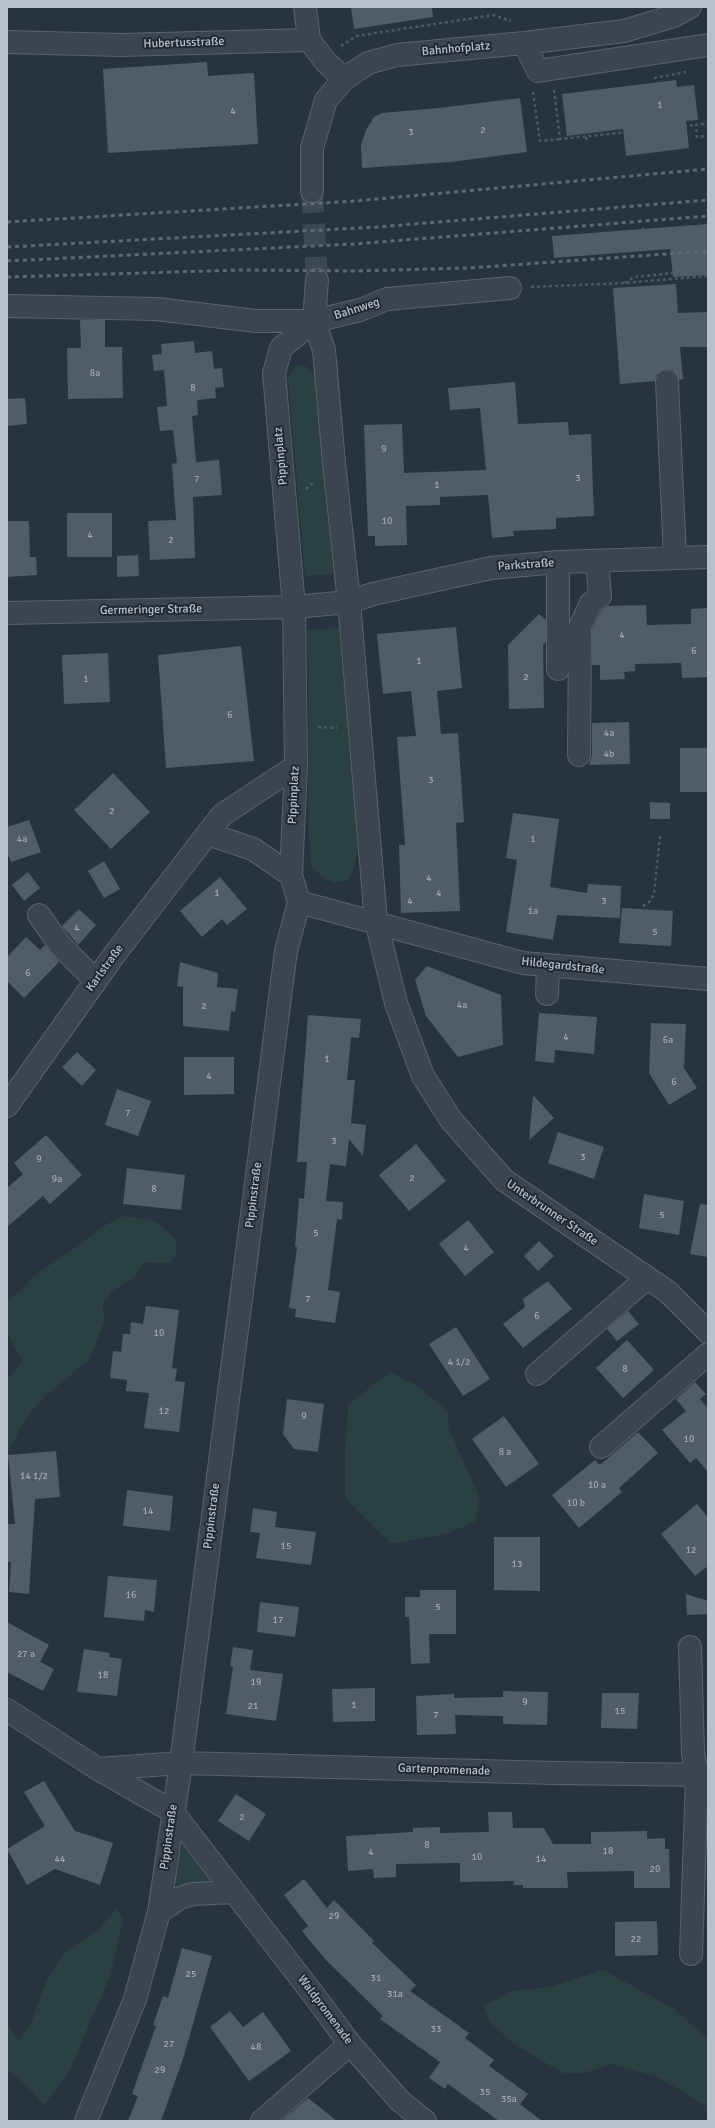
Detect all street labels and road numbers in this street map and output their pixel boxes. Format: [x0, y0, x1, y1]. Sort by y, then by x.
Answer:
street label: Hubertusstraße [143, 34, 225, 52]
street label: Bahnhofplatz [421, 39, 491, 59]
street label: Bahnweg [332, 295, 382, 323]
street label: Pippinplatz [271, 426, 291, 486]
street label: Parkstraße [497, 556, 555, 574]
street label: Germeringer Straße [100, 602, 202, 618]
street label: Pippinplatz [285, 766, 303, 824]
street label: Karlstraße [83, 942, 127, 994]
street label: Hildegardstraße [521, 954, 605, 978]
street label: Pippinstraße [243, 1161, 265, 1229]
street label: Unterbrunner Straße [503, 1177, 601, 1249]
street label: Pippinstraße [201, 1482, 223, 1550]
street label: Gartenpromenade [398, 1761, 490, 1779]
street label: Pippinstraße [157, 1803, 181, 1871]
street label: Waldpromenade [294, 1973, 356, 2047]

